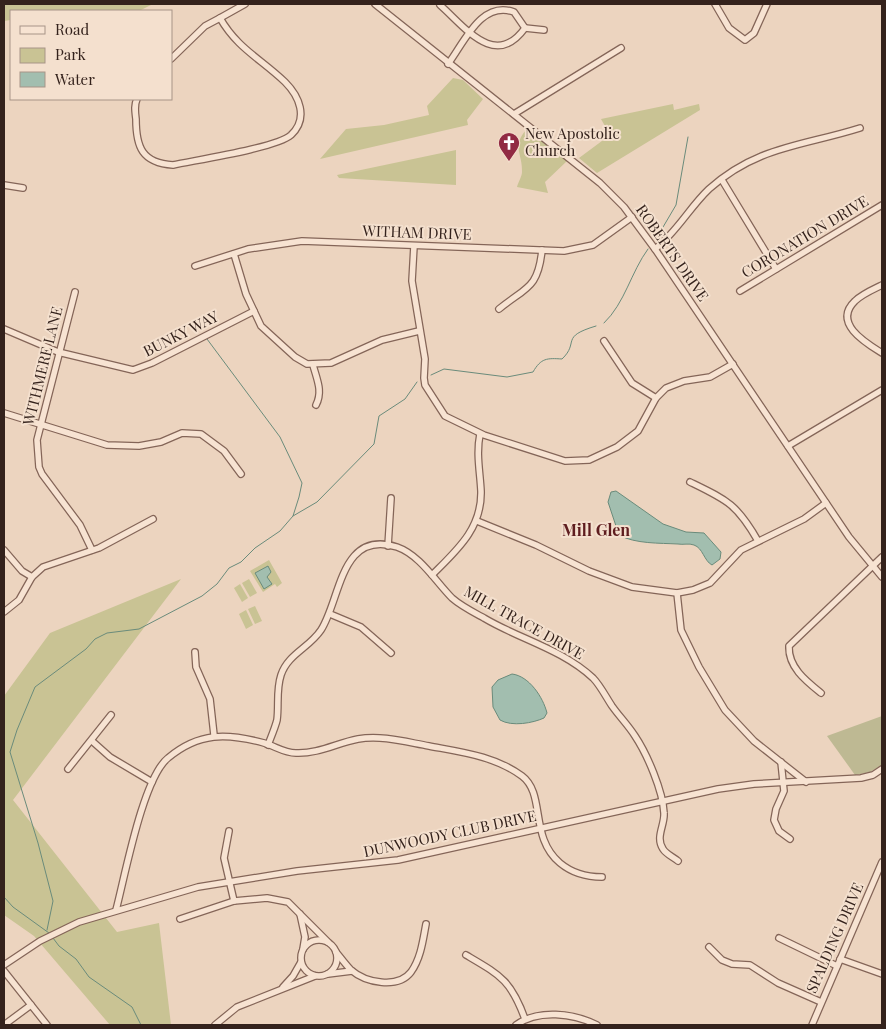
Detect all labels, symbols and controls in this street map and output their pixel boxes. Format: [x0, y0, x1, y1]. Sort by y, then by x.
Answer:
legend [10, 10, 172, 100]
text: Road [55, 19, 89, 39]
text: Park [55, 44, 87, 64]
text: Water [54, 69, 95, 89]
place label: New Apostolic Church [525, 123, 620, 160]
church icon: New Apostolic Church [497, 131, 521, 162]
street label: CORONATION DRIVE [737, 190, 872, 282]
street label: ROBERTS DRIVE [632, 200, 714, 305]
street label: WITHAM DRIVE [361, 220, 472, 244]
street label: WITHMERE LANE [17, 304, 66, 428]
street label: BUNKY WAY [140, 306, 222, 361]
district label: Mill Glen [562, 519, 630, 540]
street label: MILL TRACE DRIVE [461, 581, 588, 664]
street label: DUNWOODY CLUB DRIVE [362, 805, 538, 861]
street label: SPALDING DRIVE [801, 879, 867, 996]

